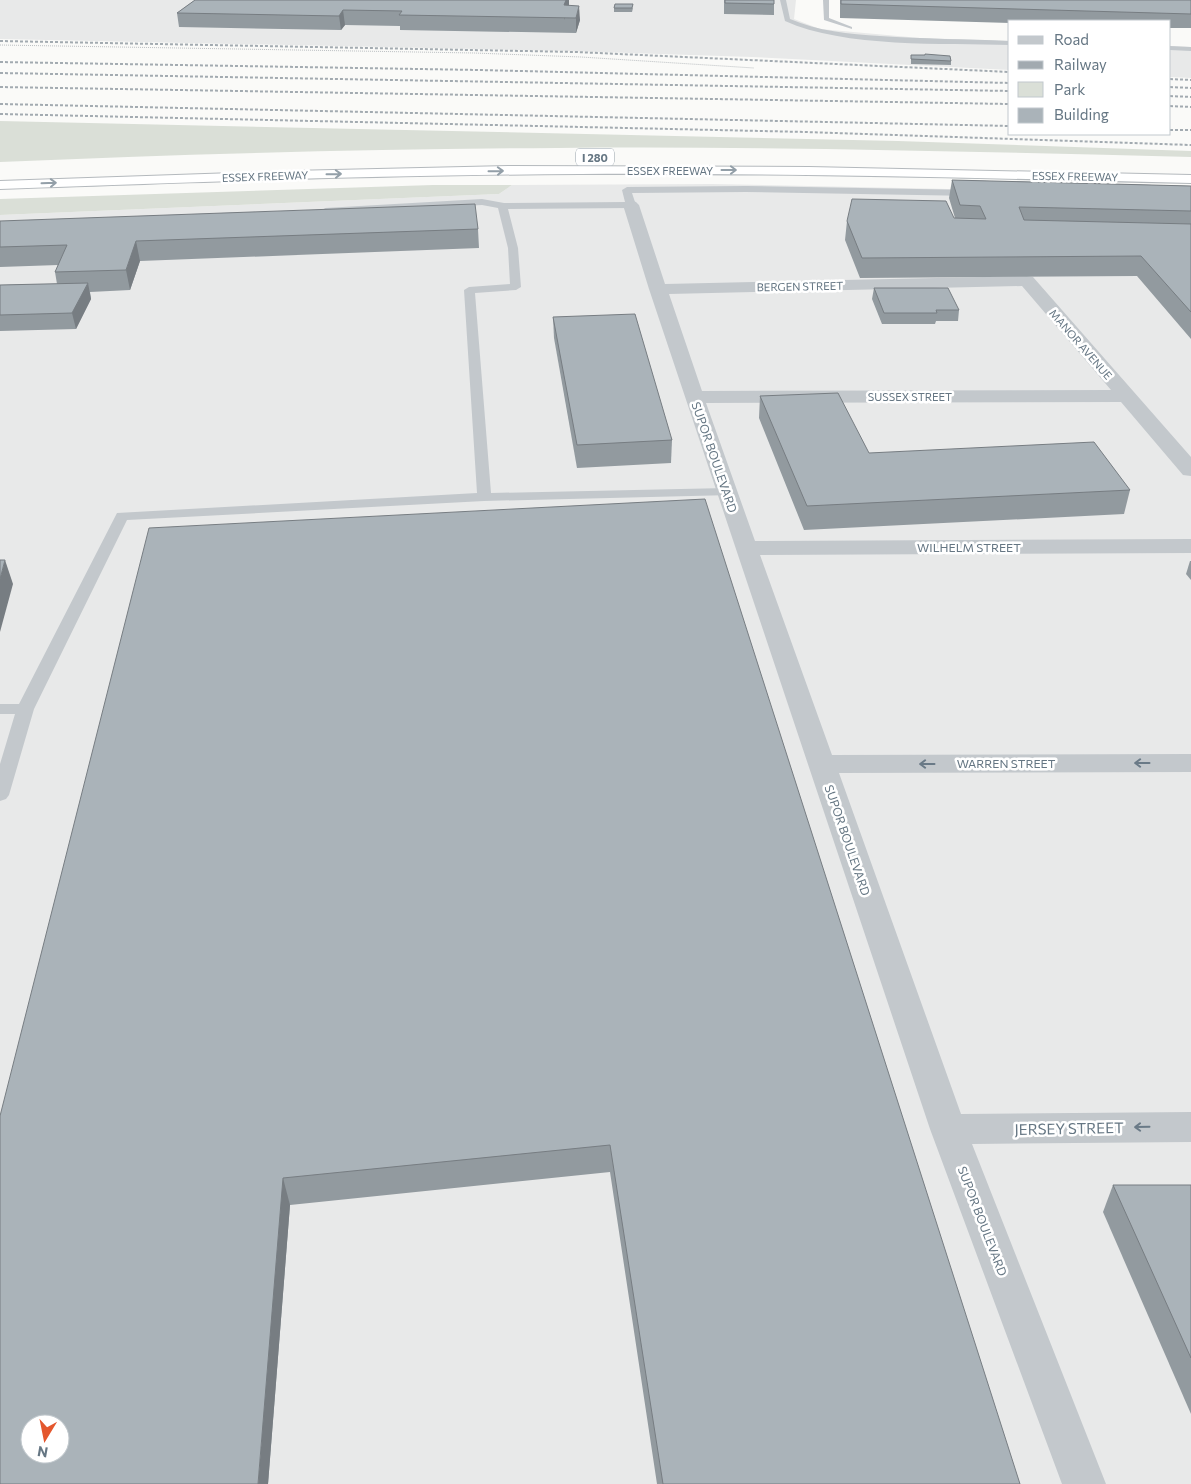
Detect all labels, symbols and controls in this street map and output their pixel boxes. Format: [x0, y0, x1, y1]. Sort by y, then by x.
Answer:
legend [1008, 20, 1171, 135]
text: Road [1054, 30, 1089, 48]
text: Railway [1054, 55, 1107, 73]
text: Park [1054, 80, 1085, 98]
text: Building [1054, 105, 1109, 123]
road number: I 280 [576, 148, 614, 166]
street label: ESSEX FREEWAY [627, 164, 713, 177]
one-way arrow [488, 166, 504, 176]
one-way arrow [720, 166, 736, 175]
street label: ESSEX FREEWAY [222, 168, 308, 184]
one-way arrow [325, 169, 341, 178]
street label: ESSEX FREEWAY [1032, 169, 1118, 183]
one-way arrow [40, 179, 56, 188]
street label: BERGEN STREET [757, 279, 843, 293]
street label: MANOR AVENUE [1047, 306, 1115, 382]
street label: SUSSEX STREET [868, 390, 952, 403]
street label: SUPOR BOULEVARD [689, 400, 741, 514]
street label: WILHELM STREET [917, 540, 1021, 554]
street label: WARREN STREET [957, 756, 1056, 770]
one-way arrow [1135, 758, 1151, 768]
one-way arrow [920, 759, 936, 769]
street label: SUPOR BOULEVARD [822, 783, 874, 897]
street label: JERSEY STREET [1014, 1118, 1124, 1138]
one-way arrow [1135, 1122, 1151, 1132]
street label: SUPOR BOULEVARD [956, 1164, 1010, 1278]
north arrow [20, 1414, 70, 1464]
text: N [36, 1443, 49, 1462]

